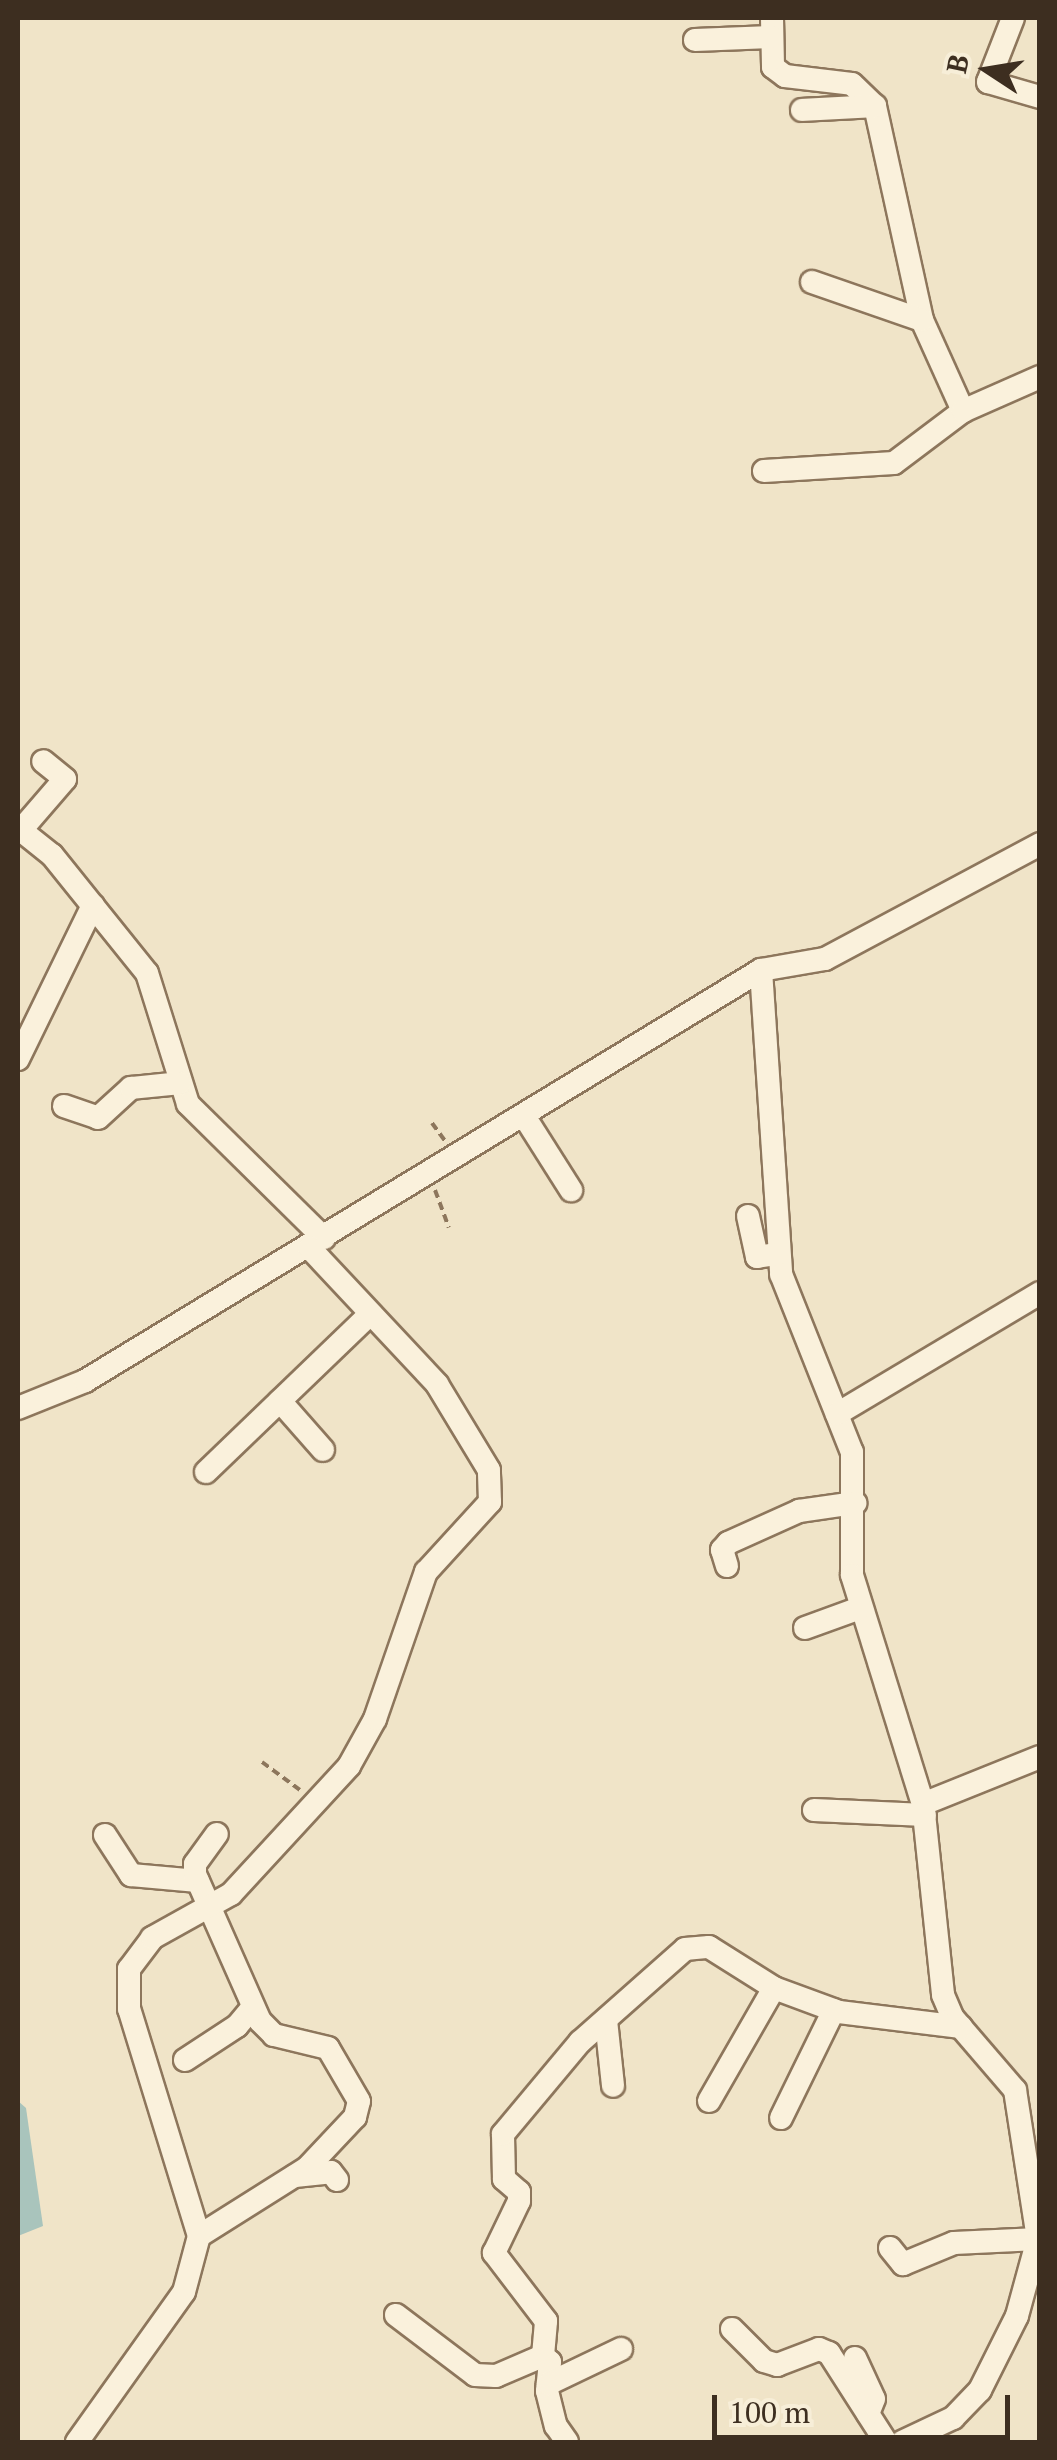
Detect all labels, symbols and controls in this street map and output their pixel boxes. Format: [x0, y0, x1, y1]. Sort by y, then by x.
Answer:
north arrow [937, 20, 1037, 120]
text: B [937, 51, 977, 76]
scale bar [717, 2375, 1014, 2437]
text: 100 m [729, 2392, 810, 2432]

